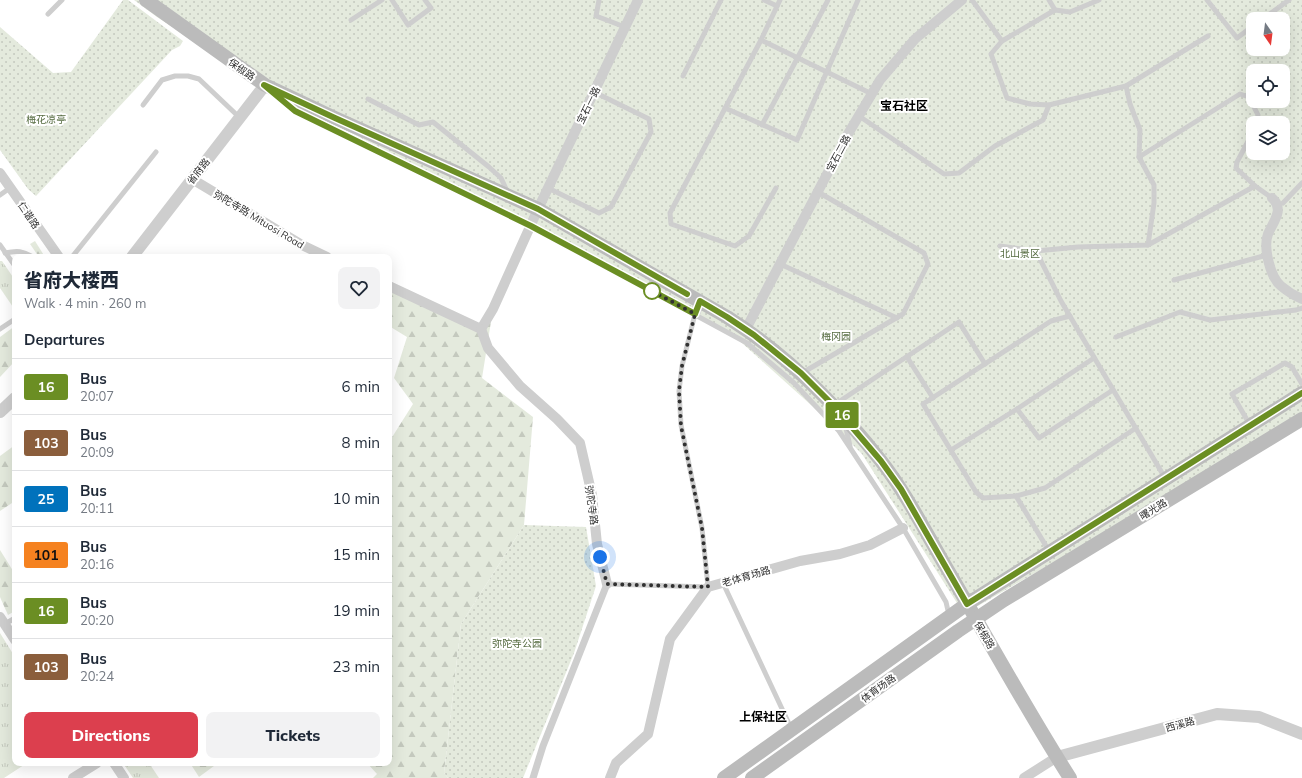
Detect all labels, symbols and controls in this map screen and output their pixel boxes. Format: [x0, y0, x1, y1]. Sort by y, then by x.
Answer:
north arrow [1246, 12, 1290, 56]
map controls [1246, 12, 1290, 160]
street label: 保俶路 [226, 55, 258, 83]
button: locate [1246, 64, 1290, 108]
street label: 宝石一路 [574, 84, 603, 126]
district label: 宝石社区 [880, 98, 928, 113]
park label: 梅花凉亭 [26, 113, 66, 126]
button: layers [1246, 116, 1290, 160]
street label: 宝石二路 [823, 133, 854, 174]
street label: 省府路 [184, 155, 213, 187]
street label: 弥陀寺路 Mituosi Road [211, 187, 306, 252]
street label: 仁谐路 [15, 199, 42, 231]
park label: 北山景区 [1000, 247, 1040, 260]
button: heart [338, 267, 380, 309]
text: 省府大楼西 [24, 268, 119, 292]
unlabelled marker [643, 282, 661, 300]
text: Walk · 4 min · 260 m [24, 295, 146, 311]
text: Departures [24, 330, 105, 349]
park label: 梅冈园 [821, 330, 851, 343]
text: Bus [80, 369, 107, 388]
text: 6 min [342, 377, 380, 396]
text: 16 [38, 378, 54, 396]
text: 20:07 [80, 388, 114, 404]
line badge: 16 [824, 402, 860, 428]
text: 16 [834, 406, 850, 424]
text: Bus [80, 425, 107, 444]
text: 8 min [342, 433, 380, 452]
text: 103 [33, 434, 59, 452]
text: 20:09 [80, 444, 114, 460]
text: Bus [80, 481, 107, 500]
street label: 弥陀寺路 [582, 484, 601, 526]
text: 10 min [333, 489, 380, 508]
text: 25 [38, 490, 54, 508]
street label: 曙光路 [1137, 496, 1169, 523]
text: 20:11 [80, 500, 114, 516]
text: Bus [80, 537, 107, 556]
text: 15 min [333, 545, 380, 564]
text: 101 [33, 546, 59, 564]
your location [590, 547, 610, 567]
text: 20:16 [80, 556, 114, 572]
street label: 老体育场路 [720, 563, 772, 590]
text: Bus [80, 593, 107, 612]
text: 19 min [333, 601, 380, 620]
text: 16 [38, 602, 54, 620]
text: 20:20 [80, 612, 114, 628]
street label: 保俶路 [971, 619, 998, 651]
park label: 弥陀寺公园 [492, 637, 542, 650]
text: Bus [80, 649, 107, 668]
text: 23 min [333, 657, 380, 676]
text: 103 [33, 658, 59, 676]
text: 20:24 [80, 668, 114, 684]
street label: 体育场路 [858, 671, 898, 705]
district label: 上保社区 [739, 709, 787, 724]
button: Directions [24, 712, 198, 758]
button: Tickets [206, 712, 380, 758]
street label: 西溪路 [1164, 714, 1196, 735]

